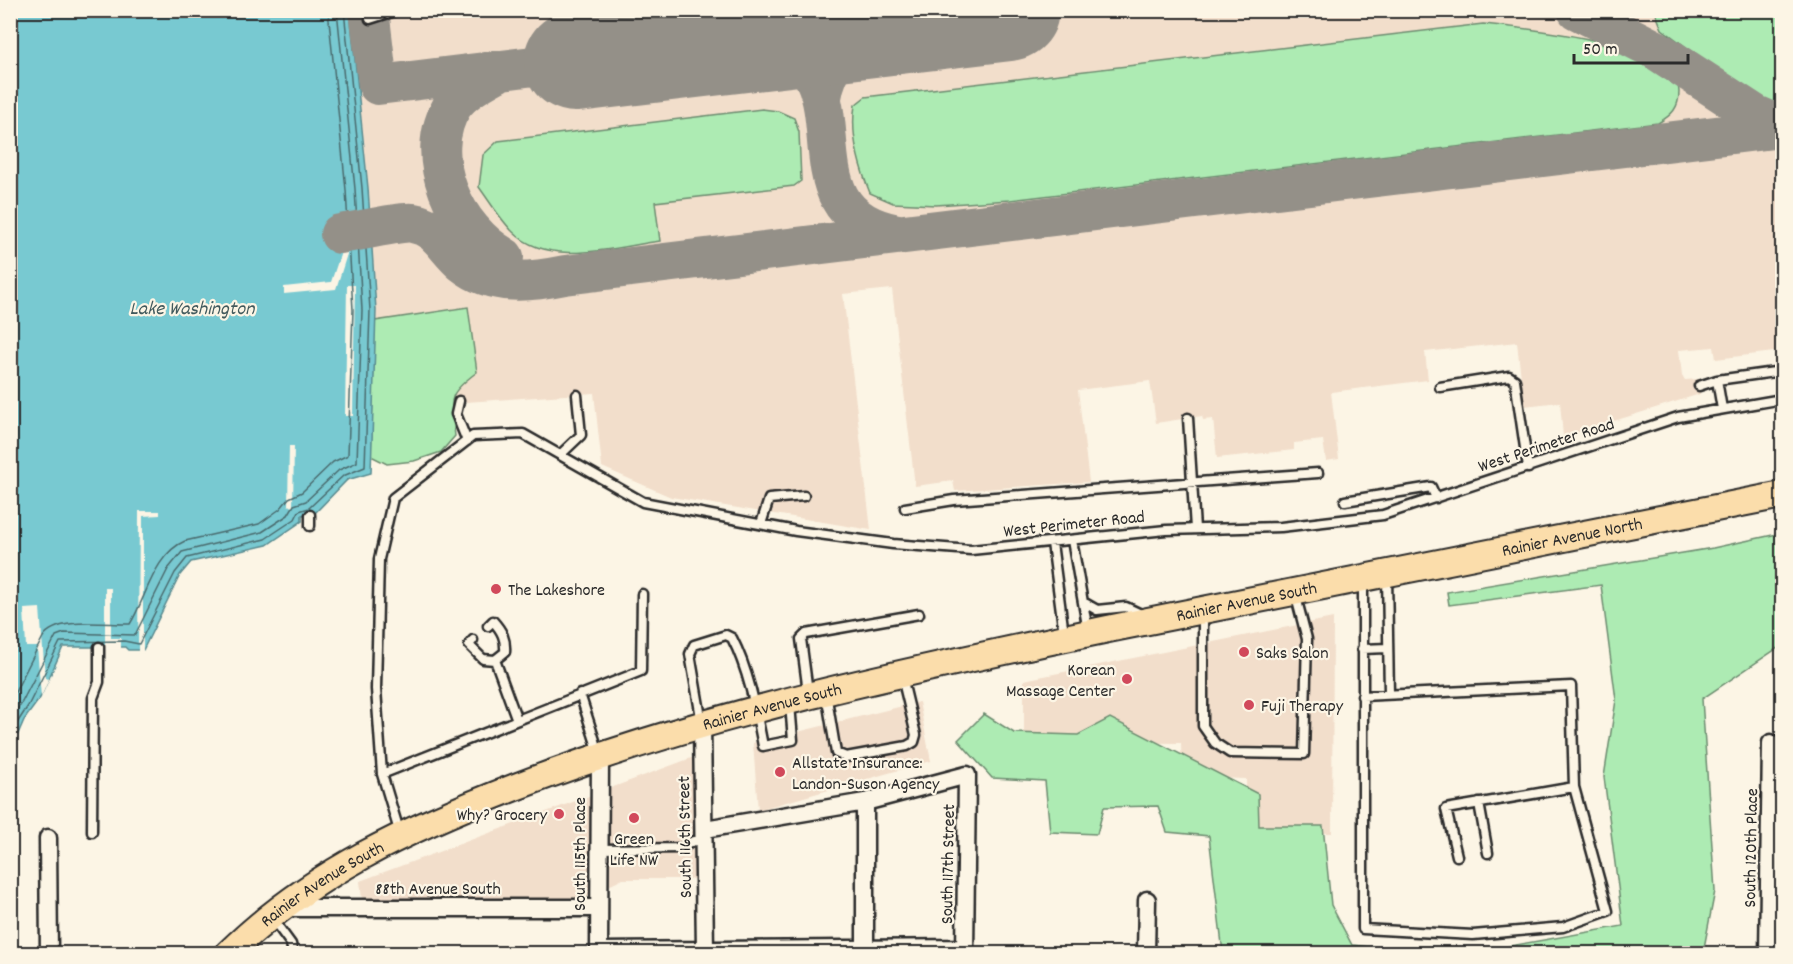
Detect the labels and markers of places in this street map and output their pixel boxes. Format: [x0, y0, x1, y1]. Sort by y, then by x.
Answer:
place label: The Lakeshore [508, 579, 605, 604]
marker: The Lakeshore [489, 582, 503, 596]
place label: Saks Salon [1256, 642, 1328, 667]
marker: Saks Salon [1237, 645, 1251, 659]
place label: Korean Massage Center [1006, 659, 1115, 705]
marker: Korean Massage Center [1120, 672, 1134, 686]
place label: Fuji Therapy [1261, 695, 1344, 720]
marker: Fuji Therapy [1242, 698, 1256, 712]
place label: Allstate Insurance: Landon-Suson Agency [792, 752, 940, 798]
marker: Allstate Insurance: Landon-Suson Agency [773, 765, 787, 779]
place label: Why? Grocery [457, 804, 548, 829]
marker: Why? Grocery [552, 807, 566, 821]
marker: Green Life NW [627, 811, 641, 825]
place label: Green Life NW [610, 828, 659, 874]

